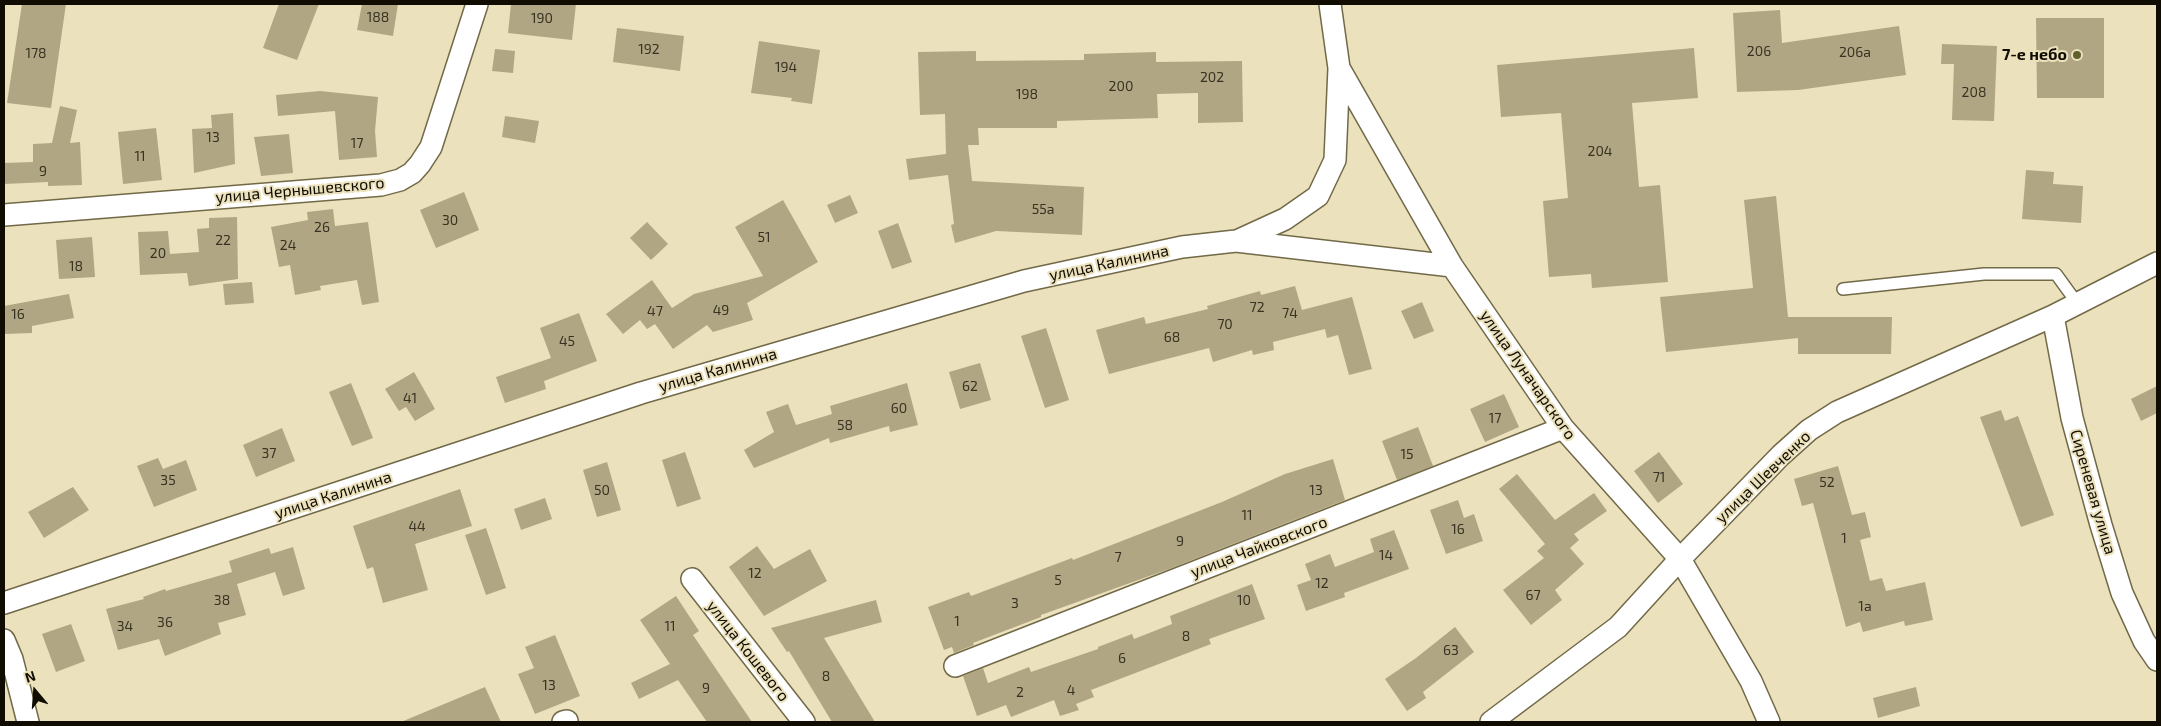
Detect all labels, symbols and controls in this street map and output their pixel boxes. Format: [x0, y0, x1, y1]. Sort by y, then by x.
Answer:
house number: 188 [367, 9, 389, 25]
house number: 190 [531, 10, 553, 26]
house number: 192 [638, 41, 660, 57]
house number: 206 [1747, 43, 1771, 59]
house number: 206а [1839, 44, 1871, 60]
house number: 178 [25, 45, 47, 61]
place label: 7-е небо [2002, 45, 2067, 65]
marker: 7-е небо [2071, 49, 2083, 61]
house number: 194 [775, 59, 797, 75]
house number: 202 [1200, 69, 1224, 85]
house number: 200 [1109, 78, 1133, 94]
house number: 208 [1962, 84, 1986, 100]
house number: 198 [1016, 86, 1038, 102]
house number: 13 [206, 129, 220, 145]
house number: 17 [351, 135, 363, 151]
house number: 204 [1588, 143, 1612, 159]
house number: 11 [134, 148, 146, 164]
house number: 9 [39, 163, 47, 179]
street label: улица Чернышевского [215, 173, 385, 207]
house number: 55а [1032, 201, 1054, 217]
house number: 30 [442, 212, 458, 228]
house number: 26 [314, 219, 330, 235]
house number: 51 [757, 229, 771, 245]
house number: 22 [215, 232, 231, 248]
house number: 24 [280, 237, 296, 253]
street label: улица Калинина [1047, 241, 1171, 285]
house number: 20 [150, 245, 166, 261]
house number: 18 [69, 258, 83, 274]
house number: 72 [1249, 299, 1265, 315]
house number: 49 [713, 302, 729, 318]
house number: 47 [647, 303, 663, 319]
house number: 74 [1282, 305, 1298, 321]
house number: 16 [11, 306, 25, 322]
street label: улица Луначарского [1476, 306, 1580, 444]
house number: 70 [1217, 316, 1233, 332]
house number: 68 [1164, 329, 1180, 345]
house number: 45 [559, 333, 575, 349]
street label: улица Калинина [657, 344, 779, 396]
house number: 62 [962, 378, 978, 394]
house number: 41 [403, 390, 417, 406]
house number: 60 [891, 400, 907, 416]
house number: 17 [1489, 410, 1501, 426]
house number: 58 [837, 417, 853, 433]
street label: улица Шевченко [1711, 427, 1815, 527]
street label: Сиреневая улица [2066, 427, 2120, 557]
house number: 37 [262, 445, 276, 461]
house number: 15 [1400, 446, 1414, 462]
street label: улица Калинина [272, 467, 394, 523]
house number: 71 [1653, 469, 1665, 485]
house number: 35 [160, 472, 176, 488]
house number: 52 [1819, 474, 1835, 490]
house number: 50 [594, 482, 610, 498]
house number: 13 [1309, 482, 1323, 498]
house number: 11 [1241, 507, 1253, 523]
street label: улица Чайковского [1188, 512, 1330, 582]
house number: 44 [408, 518, 426, 534]
house number: 16 [1451, 521, 1465, 537]
house number: 1 [1841, 530, 1847, 546]
house number: 9 [1176, 533, 1184, 549]
house number: 14 [1379, 547, 1393, 563]
house number: 7 [1114, 549, 1122, 565]
house number: 12 [748, 565, 762, 581]
house number: 5 [1054, 572, 1062, 588]
house number: 12 [1315, 575, 1329, 591]
house number: 67 [1525, 587, 1541, 603]
house number: 38 [214, 592, 230, 608]
house number: 10 [1237, 592, 1251, 608]
house number: 3 [1011, 595, 1019, 611]
street label: улица Кошевого [703, 597, 793, 705]
house number: 1а [1858, 598, 1872, 614]
house number: 1 [954, 613, 960, 629]
house number: 36 [157, 614, 173, 630]
house number: 34 [117, 618, 133, 634]
house number: 11 [664, 618, 676, 634]
house number: 8 [1182, 628, 1190, 644]
house number: 63 [1443, 642, 1459, 658]
house number: 6 [1118, 650, 1126, 666]
north arrow [10, 666, 60, 716]
text: N [23, 667, 38, 686]
house number: 8 [822, 668, 830, 684]
house number: 13 [542, 677, 556, 693]
house number: 9 [702, 680, 710, 696]
house number: 4 [1067, 682, 1075, 698]
house number: 2 [1016, 684, 1024, 700]

